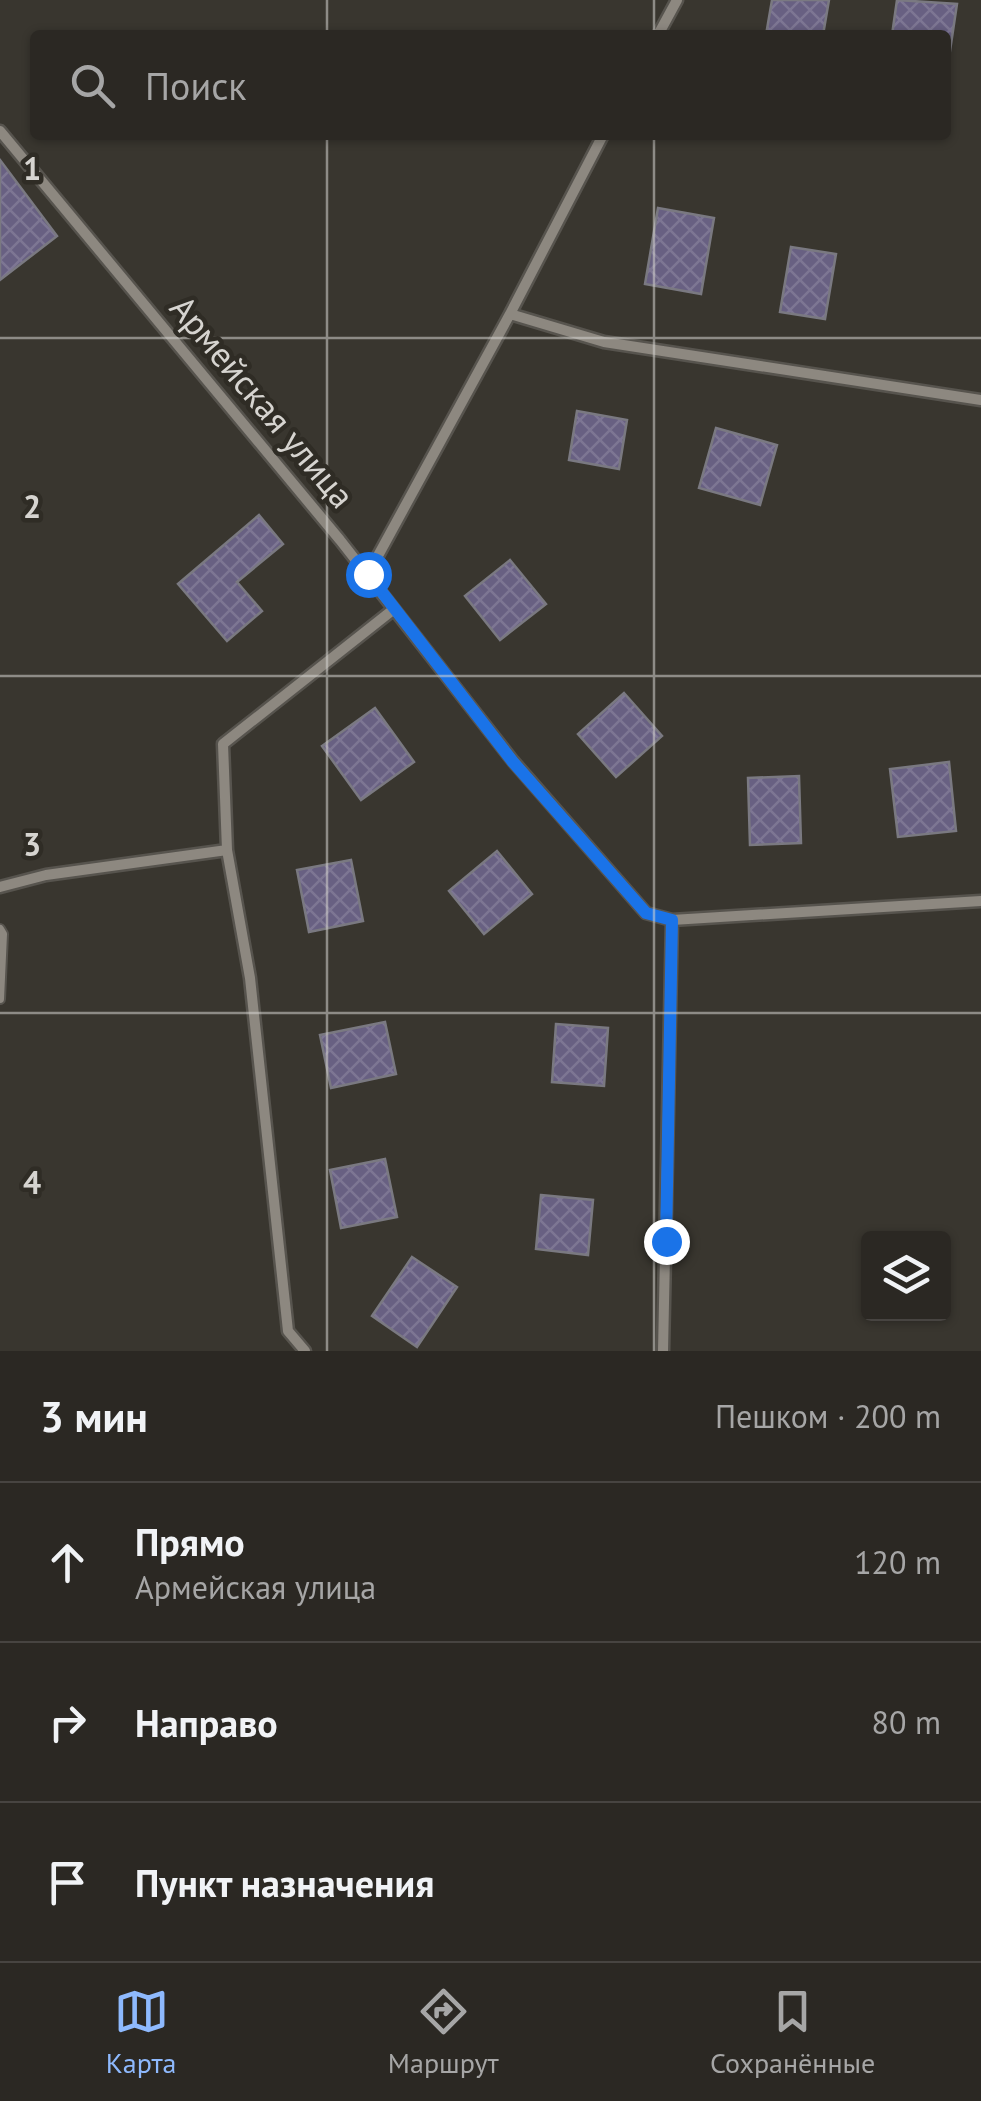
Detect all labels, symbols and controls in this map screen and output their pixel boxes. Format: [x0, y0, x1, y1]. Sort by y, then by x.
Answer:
search box [30, 30, 951, 140]
icon: search [65, 58, 120, 113]
text: Поиск [145, 61, 246, 110]
text: 1 [23, 147, 41, 189]
street label: Армейская улица [160, 286, 365, 517]
text: 2 [23, 485, 41, 527]
route start [346, 552, 392, 598]
text: 3 [23, 823, 41, 865]
text: 4 [23, 1161, 41, 1203]
route end [644, 1219, 690, 1265]
map controls [861, 1231, 951, 1321]
button: layers [861, 1231, 951, 1321]
text: 3 мин [40, 1389, 148, 1444]
text: Пешком · 200 m [715, 1395, 941, 1437]
text: Прямо [135, 1517, 245, 1566]
icon: ahead [40, 1535, 95, 1590]
text: 120 m [854, 1541, 941, 1583]
text: Армейская улица [135, 1566, 376, 1608]
icon: right [40, 1695, 95, 1750]
text: Направо [135, 1698, 278, 1747]
text: 80 m [872, 1701, 941, 1743]
icon: arrive [40, 1855, 95, 1910]
text: Пункт назначения [135, 1858, 434, 1907]
tab: Карта [106, 1984, 176, 2081]
tab: Маршрут [388, 1984, 499, 2081]
tab: Сохранённые [710, 1984, 875, 2081]

